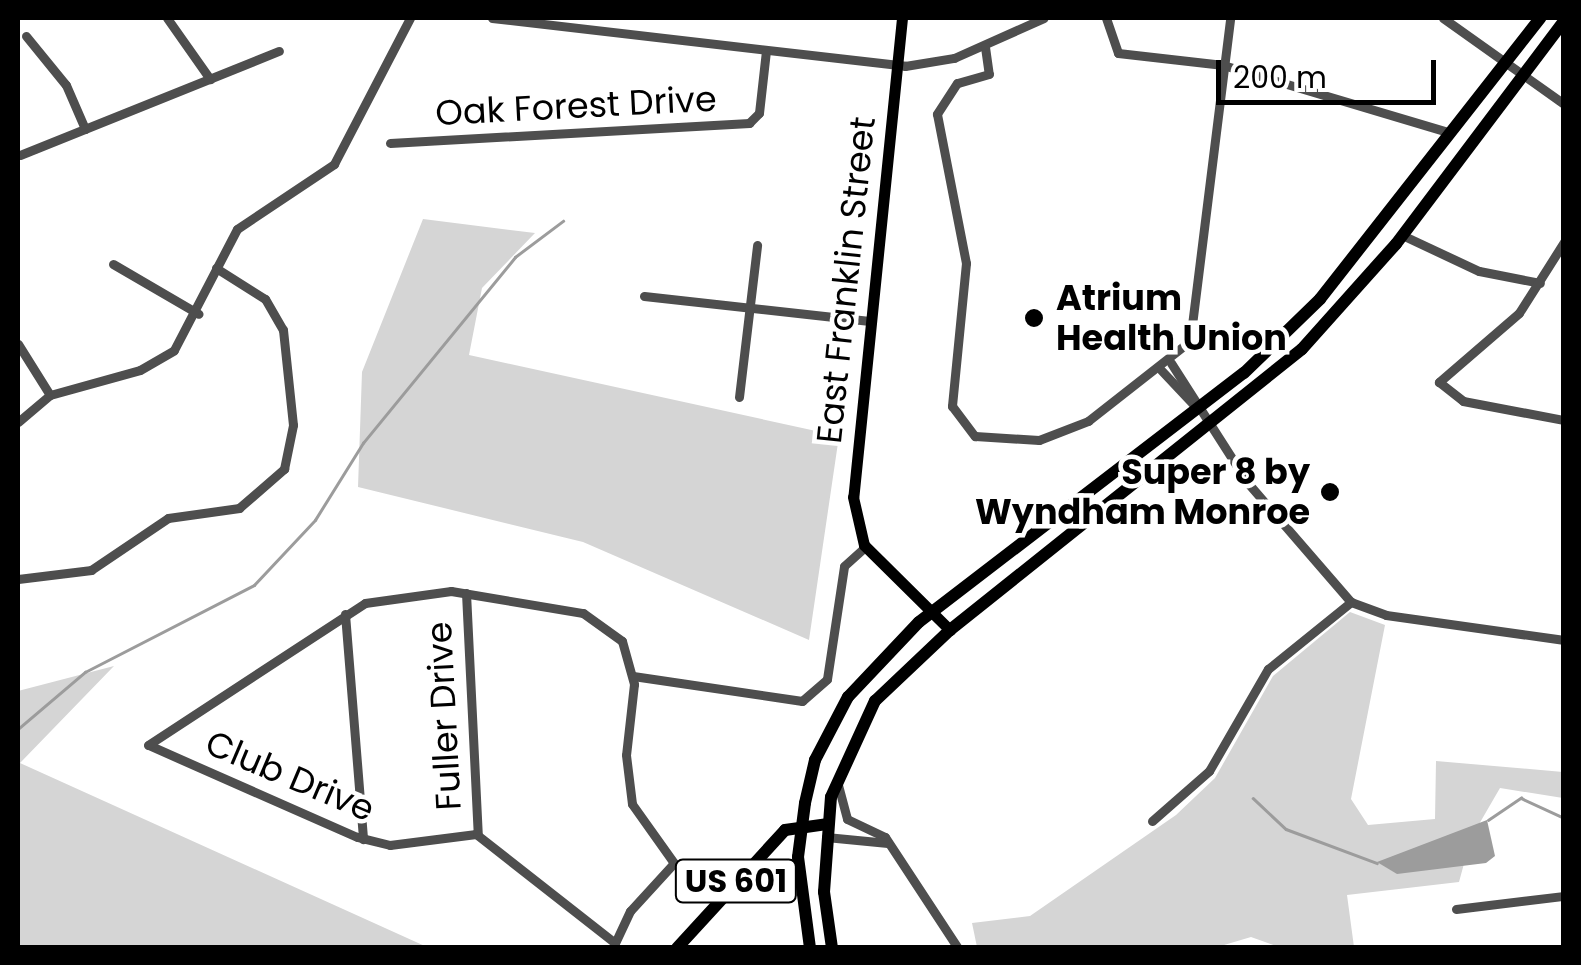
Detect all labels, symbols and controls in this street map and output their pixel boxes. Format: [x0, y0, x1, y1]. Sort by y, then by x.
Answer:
scale bar [1221, 40, 1441, 102]
text: 200 m [1233, 56, 1327, 99]
street label: Oak Forest Drive [434, 78, 718, 134]
street label: East Franklin Street [808, 115, 884, 445]
place label: Atrium Health Union [1056, 277, 1287, 359]
marker: Atrium Health Union [1021, 305, 1047, 331]
place label: Super 8 by Wyndham Monroe [975, 451, 1310, 533]
marker: Super 8 by Wyndham Monroe [1319, 481, 1341, 503]
street label: Fuller Drive [418, 620, 470, 812]
street label: Club Drive [200, 722, 380, 830]
road number: US 601 [674, 854, 798, 908]

